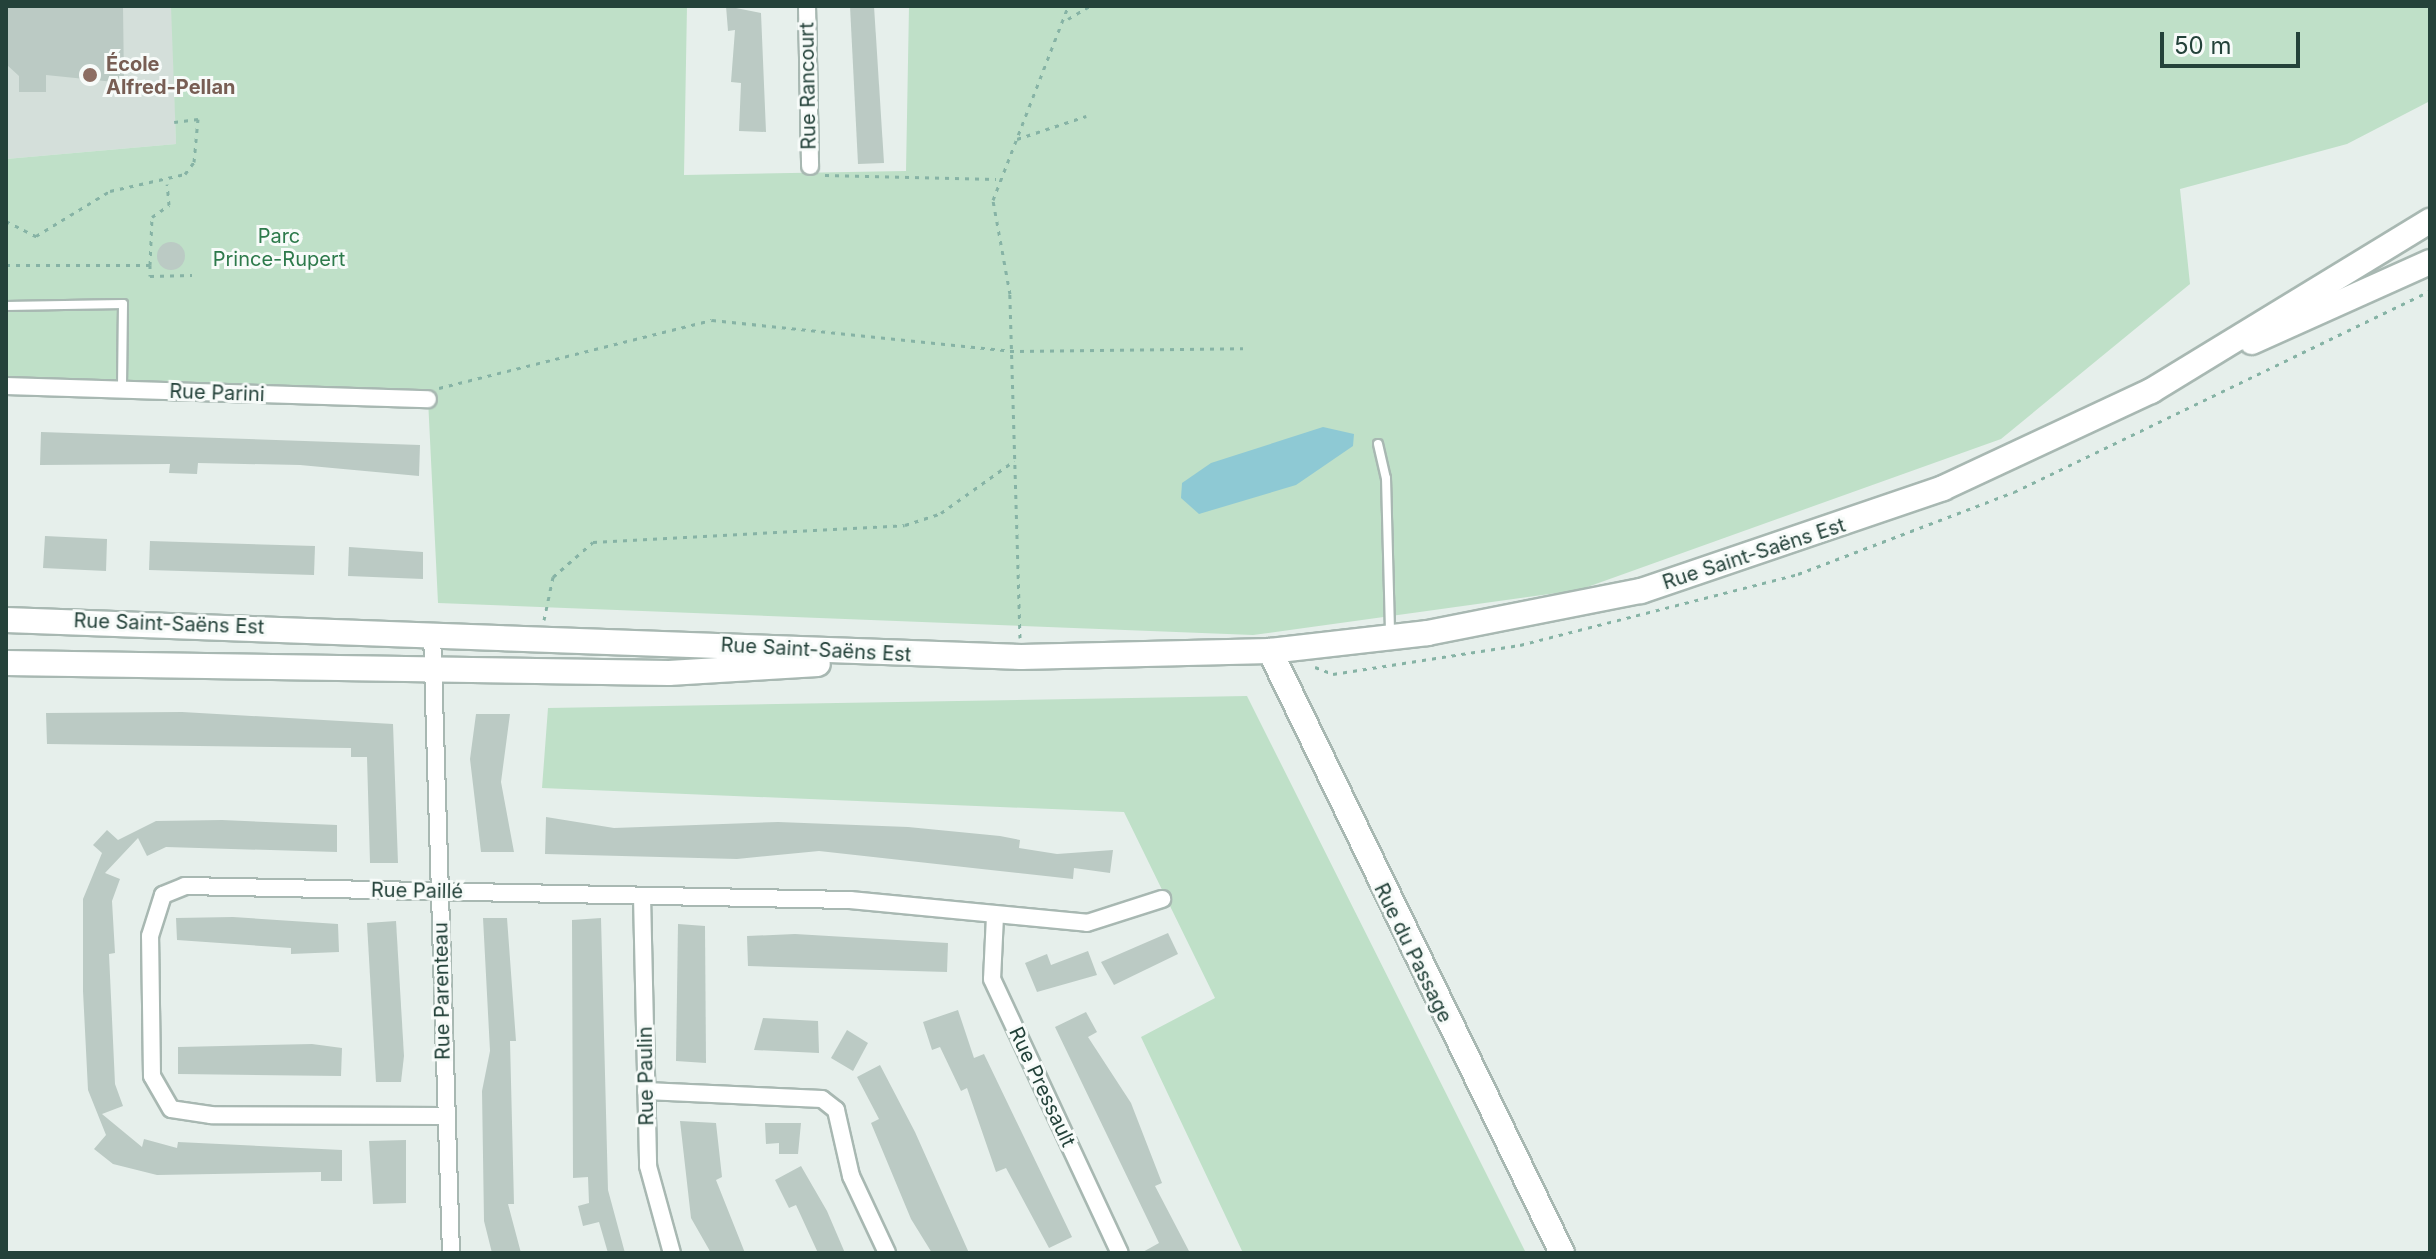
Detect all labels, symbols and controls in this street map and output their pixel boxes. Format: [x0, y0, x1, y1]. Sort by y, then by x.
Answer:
scale bar [2164, 16, 2304, 66]
street label: Rue Rancourt [795, 22, 821, 150]
text: 50 m [2174, 31, 2232, 60]
place label: École Alfred-Pellan [106, 52, 235, 99]
marker: École Alfred-Pellan [81, 66, 99, 84]
park label: Parc Prince-Rupert [213, 225, 345, 272]
street label: Rue Parini [169, 379, 265, 407]
street label: Rue Saint-Saëns Est [1660, 513, 1848, 595]
street label: Rue Saint-Saëns Est [73, 609, 265, 639]
street label: Rue Saint-Saëns Est [720, 633, 912, 667]
street label: Rue Paillé [371, 878, 463, 904]
street label: Rue du Passage [1369, 879, 1457, 1027]
street label: Rue Parenteau [429, 922, 455, 1060]
street label: Rue Pressault [1004, 1023, 1080, 1151]
street label: Rue Paulin [633, 1026, 659, 1126]

